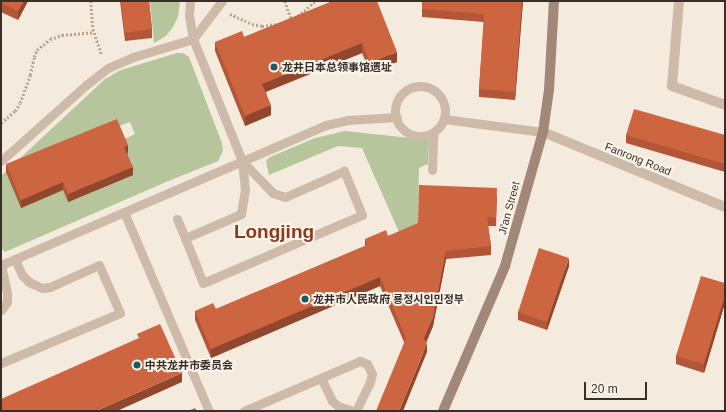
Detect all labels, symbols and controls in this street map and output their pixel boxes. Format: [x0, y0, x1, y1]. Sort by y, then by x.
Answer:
place label: 龙井日本总领事馆遗址 [282, 60, 392, 74]
marker: 龙井日本总领事馆遗址 [269, 62, 279, 72]
street label: Fanrong Road [603, 140, 673, 178]
street label: Ji'an Street [496, 180, 522, 236]
district label: Longjing [234, 221, 314, 243]
place label: 龙井市人民政府 룡정시인민정부 [313, 292, 464, 306]
marker: 龙井市人民政府 룡정시인민정부 [300, 294, 310, 304]
place label: 中共龙井市委员会 [145, 358, 233, 372]
marker: 中共龙井市委员会 [132, 360, 142, 370]
scale bar [586, 374, 649, 400]
text: 20 m [591, 382, 618, 396]

